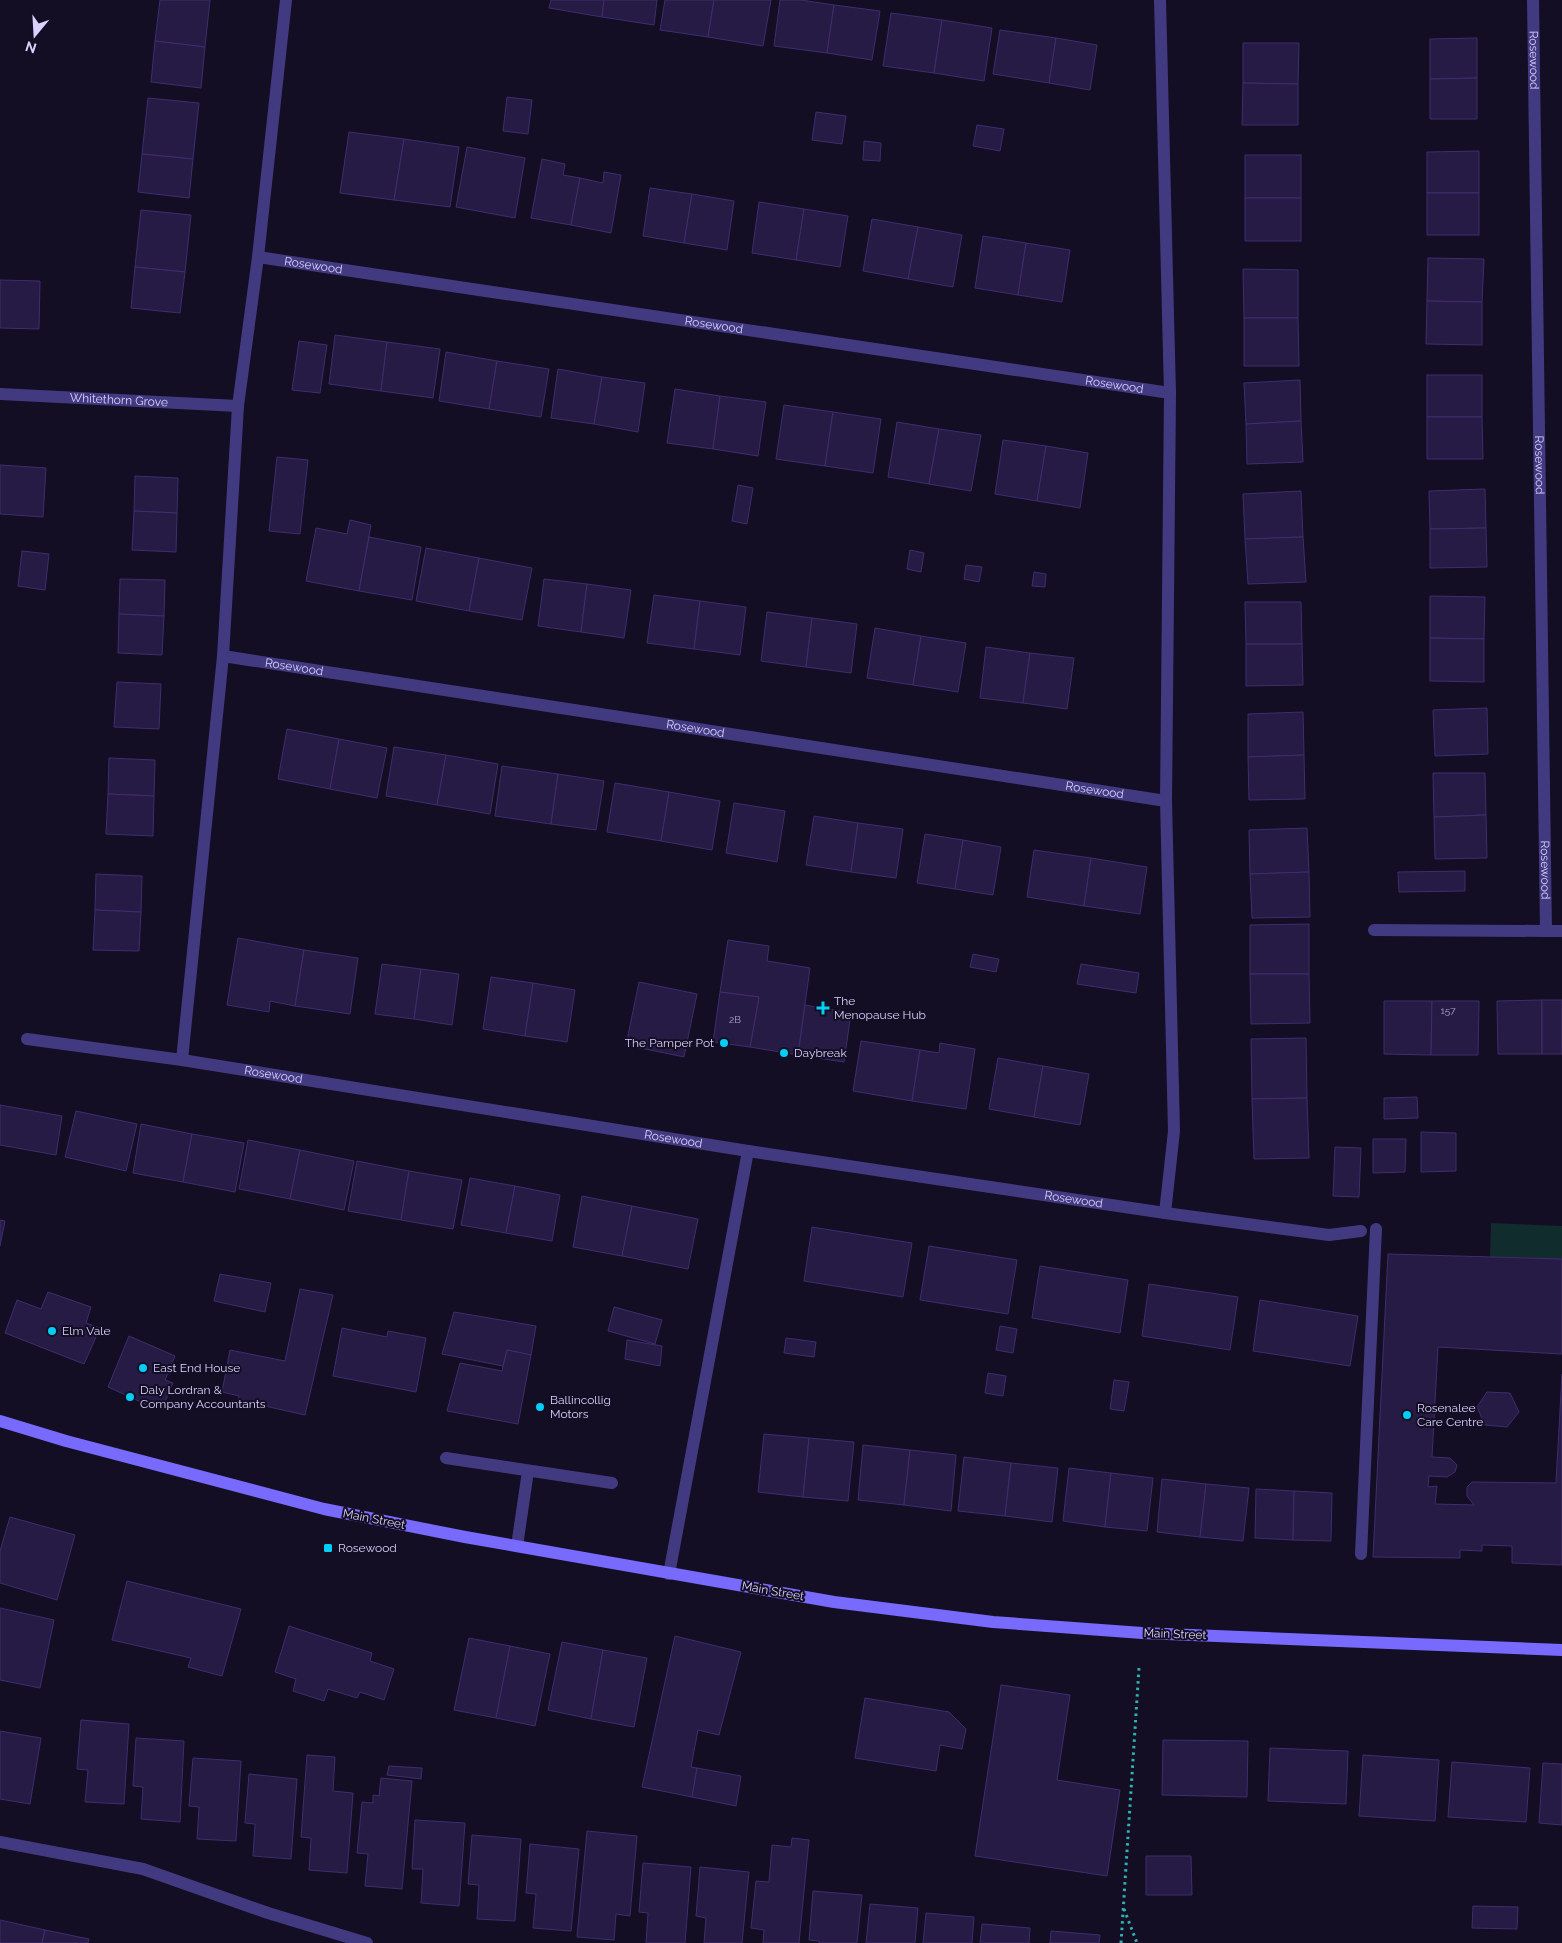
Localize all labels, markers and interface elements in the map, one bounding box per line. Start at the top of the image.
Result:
north arrow [10,10,60,60]
street label: Rosewood [1526,31,1541,89]
text: N [23,38,39,57]
street label: Rosewood [283,254,343,277]
street label: Rosewood [684,314,744,336]
street label: Rosewood [1084,373,1145,396]
street label: Whitethorn Grove [69,391,168,409]
street label: Rosewood [1532,435,1547,494]
street label: Rosewood [264,656,324,678]
street label: Rosewood [665,717,726,740]
street label: Rosewood [1065,779,1125,801]
street label: Rosewood [1538,840,1553,899]
place label: The Menopause Hub [834,994,926,1022]
marker: The Menopause Hub [816,1001,830,1015]
house number: 157 [1440,1005,1456,1016]
house number: 2B [729,1014,741,1025]
place label: The Pamper Pot [625,1036,714,1050]
marker: The Pamper Pot [718,1037,730,1049]
place label: Daybreak [794,1046,847,1060]
marker: Daybreak [778,1047,790,1059]
street label: Rosewood [243,1063,304,1086]
street label: Rosewood [643,1127,703,1151]
street label: Rosewood [1044,1188,1104,1211]
place label: Elm Vale [62,1324,111,1338]
marker: Elm Vale [46,1325,58,1337]
place label: East End House [153,1361,240,1375]
marker: East End House [137,1362,149,1374]
place label: Daly Lordran & Company Accountants [140,1383,266,1411]
marker: Daly Lordran & Company Accountants [124,1391,136,1403]
place label: Ballincollig Motors [550,1393,611,1421]
marker: Ballincollig Motors [534,1401,546,1413]
place label: Rosenalee Care Centre [1417,1401,1483,1429]
marker: Rosenalee Care Centre [1401,1409,1413,1421]
street label: Main Street [342,1506,406,1532]
place label: Rosewood [338,1541,397,1555]
marker: Rosewood [322,1542,334,1554]
street label: Main Street [741,1579,805,1603]
street label: Main Street [1143,1626,1207,1642]

